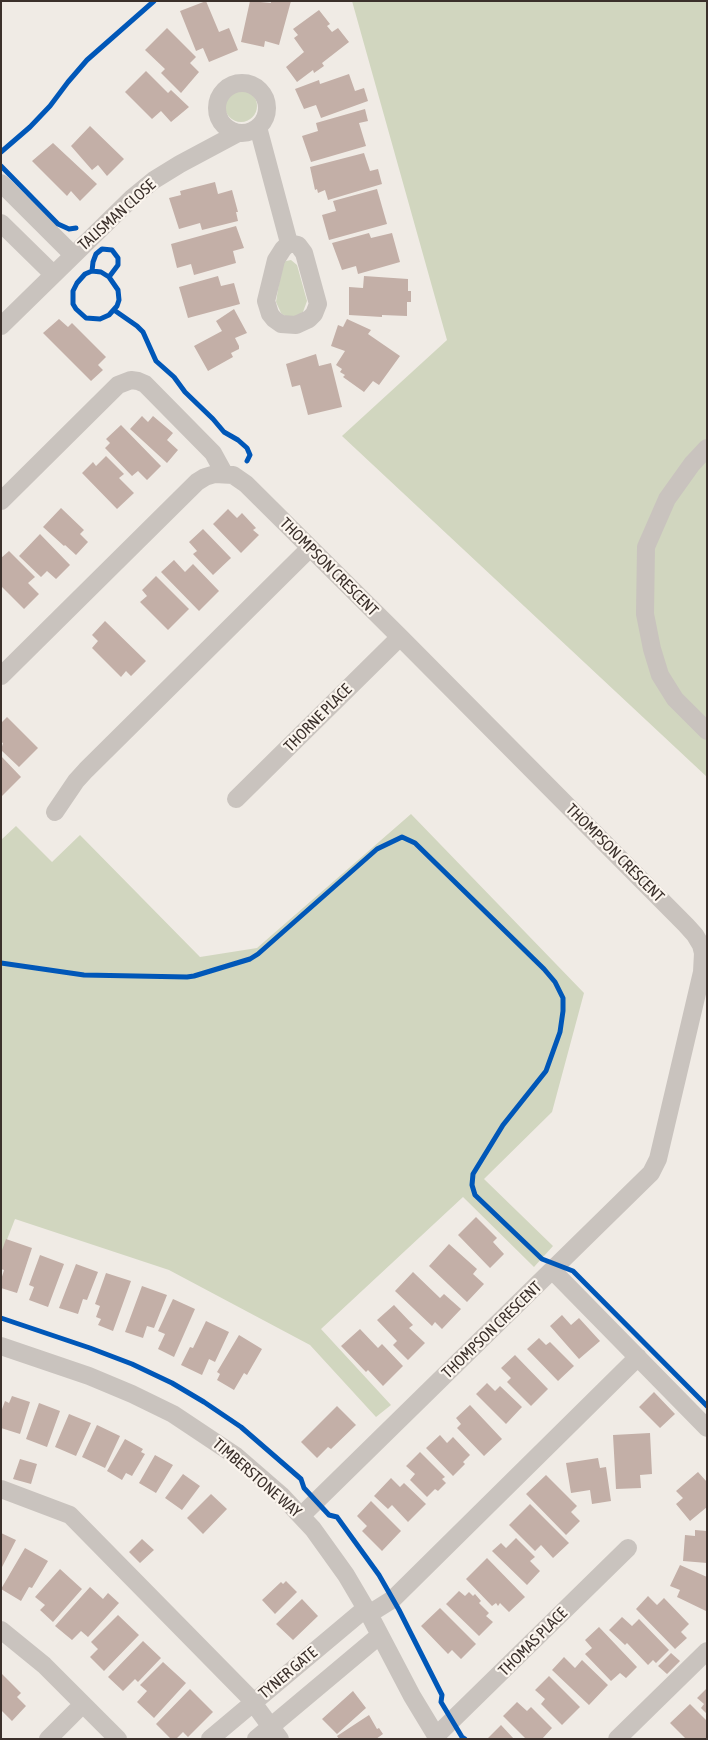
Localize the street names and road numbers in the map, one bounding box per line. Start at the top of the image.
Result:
street label: TALISMAN CLOSE [74,175,160,255]
street label: THOMPSON CRESCENT [276,514,382,620]
street label: THORNE PLACE [280,680,356,756]
street label: THOMPSON CRESCENT [562,800,668,906]
street label: THOMPSON CRESCENT [438,1278,546,1382]
street label: TIMBERSTONE WAY [209,1434,305,1522]
street label: THOMAS PLACE [495,1604,571,1680]
street label: TYNER GATE [255,1643,321,1703]

